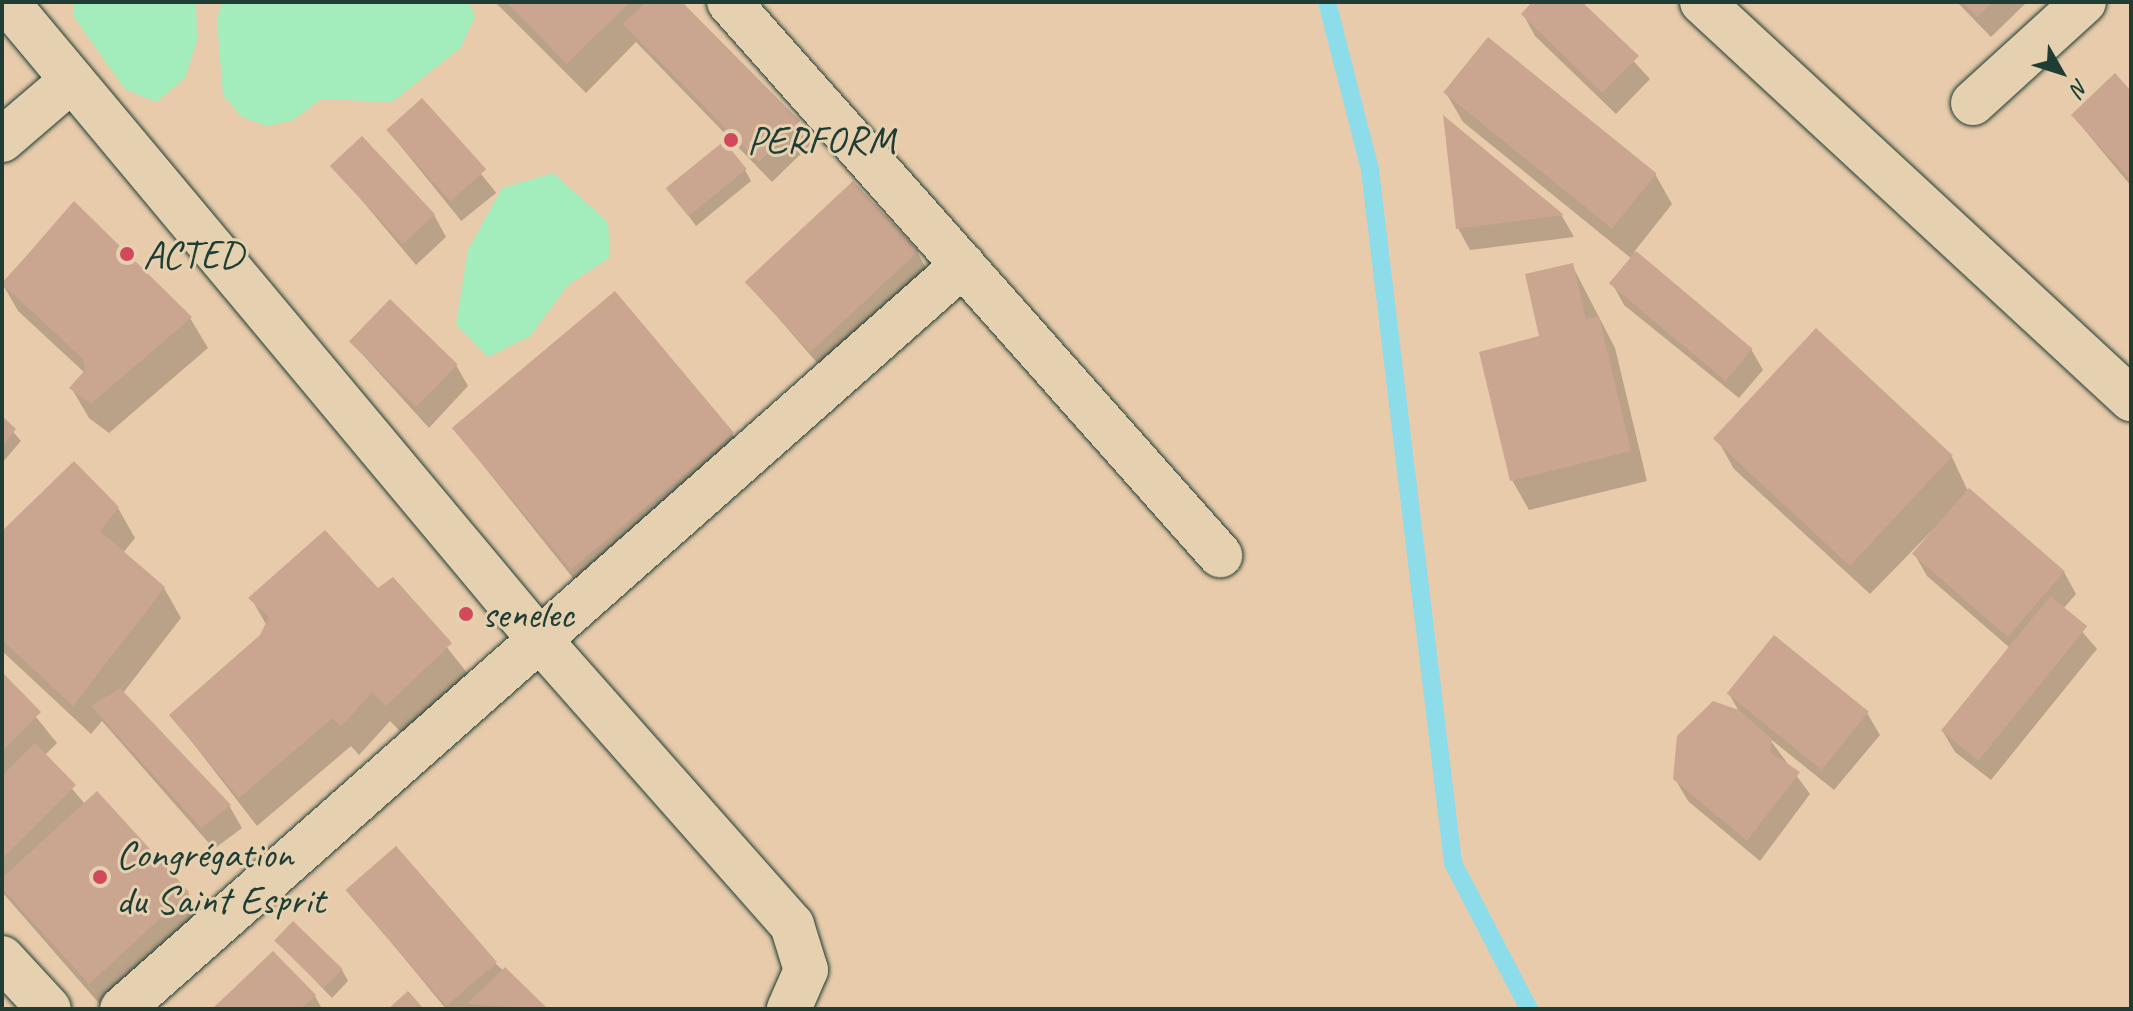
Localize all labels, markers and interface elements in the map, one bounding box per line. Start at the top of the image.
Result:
north arrow [2021,32,2101,112]
text: N [2064,73,2095,101]
place label: PERFORM [747,116,895,164]
marker: PERFORM [722,131,740,149]
place label: ACTED [143,230,243,278]
marker: ACTED [118,245,136,263]
place label: senelec [482,590,574,638]
marker: senelec [457,605,475,623]
place label: Congrégation du Saint Esprit [116,830,326,924]
marker: Congrégation du Saint Esprit [91,868,109,886]

